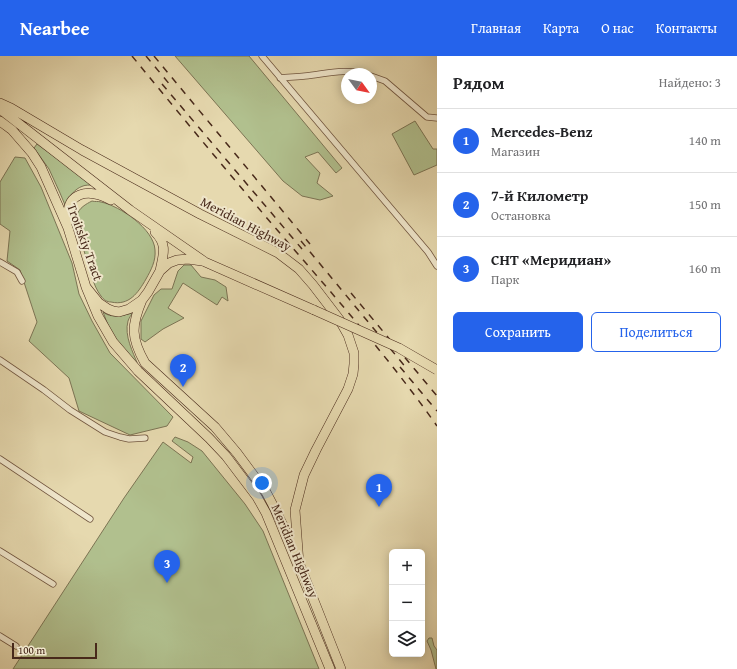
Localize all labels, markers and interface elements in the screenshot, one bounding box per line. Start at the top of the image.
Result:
text: Nearbee [20,14,90,42]
text: Главная [471,18,521,38]
text: Карта [543,18,579,38]
text: О нас [601,18,634,38]
text: Контакты [656,18,717,38]
north arrow [341,68,377,104]
text: Рядом [453,70,504,95]
text: Найдено: 3 [659,73,721,92]
text: Mercedes-Benz [491,121,593,142]
text: 1 [463,131,469,150]
text: 140 m [689,131,721,150]
text: Магазин [491,142,540,161]
text: 7-й Километр [491,185,588,206]
street label: Meridian Highway [197,192,295,256]
text: 2 [463,195,469,214]
text: 150 m [689,195,721,214]
street label: Troitskiy Tract [62,201,108,284]
text: Остановка [491,206,551,225]
text: СНТ «Меридиан» [491,249,611,270]
text: 3 [463,259,469,278]
text: 160 m [689,259,721,278]
text: Парк [491,270,519,289]
button: Сохранить [453,312,583,352]
button: Поделиться [591,312,721,352]
pin: 2 [170,354,196,387]
your location [252,473,272,493]
pin: 1 [366,474,392,507]
street label: Meridian Highway [267,501,324,601]
map controls [389,549,425,657]
button: + [389,549,425,585]
pin: 3 [154,550,180,583]
button: − [389,585,425,621]
button: layers [389,621,425,657]
scale bar [12,641,97,660]
text: 100 m [18,642,45,658]

